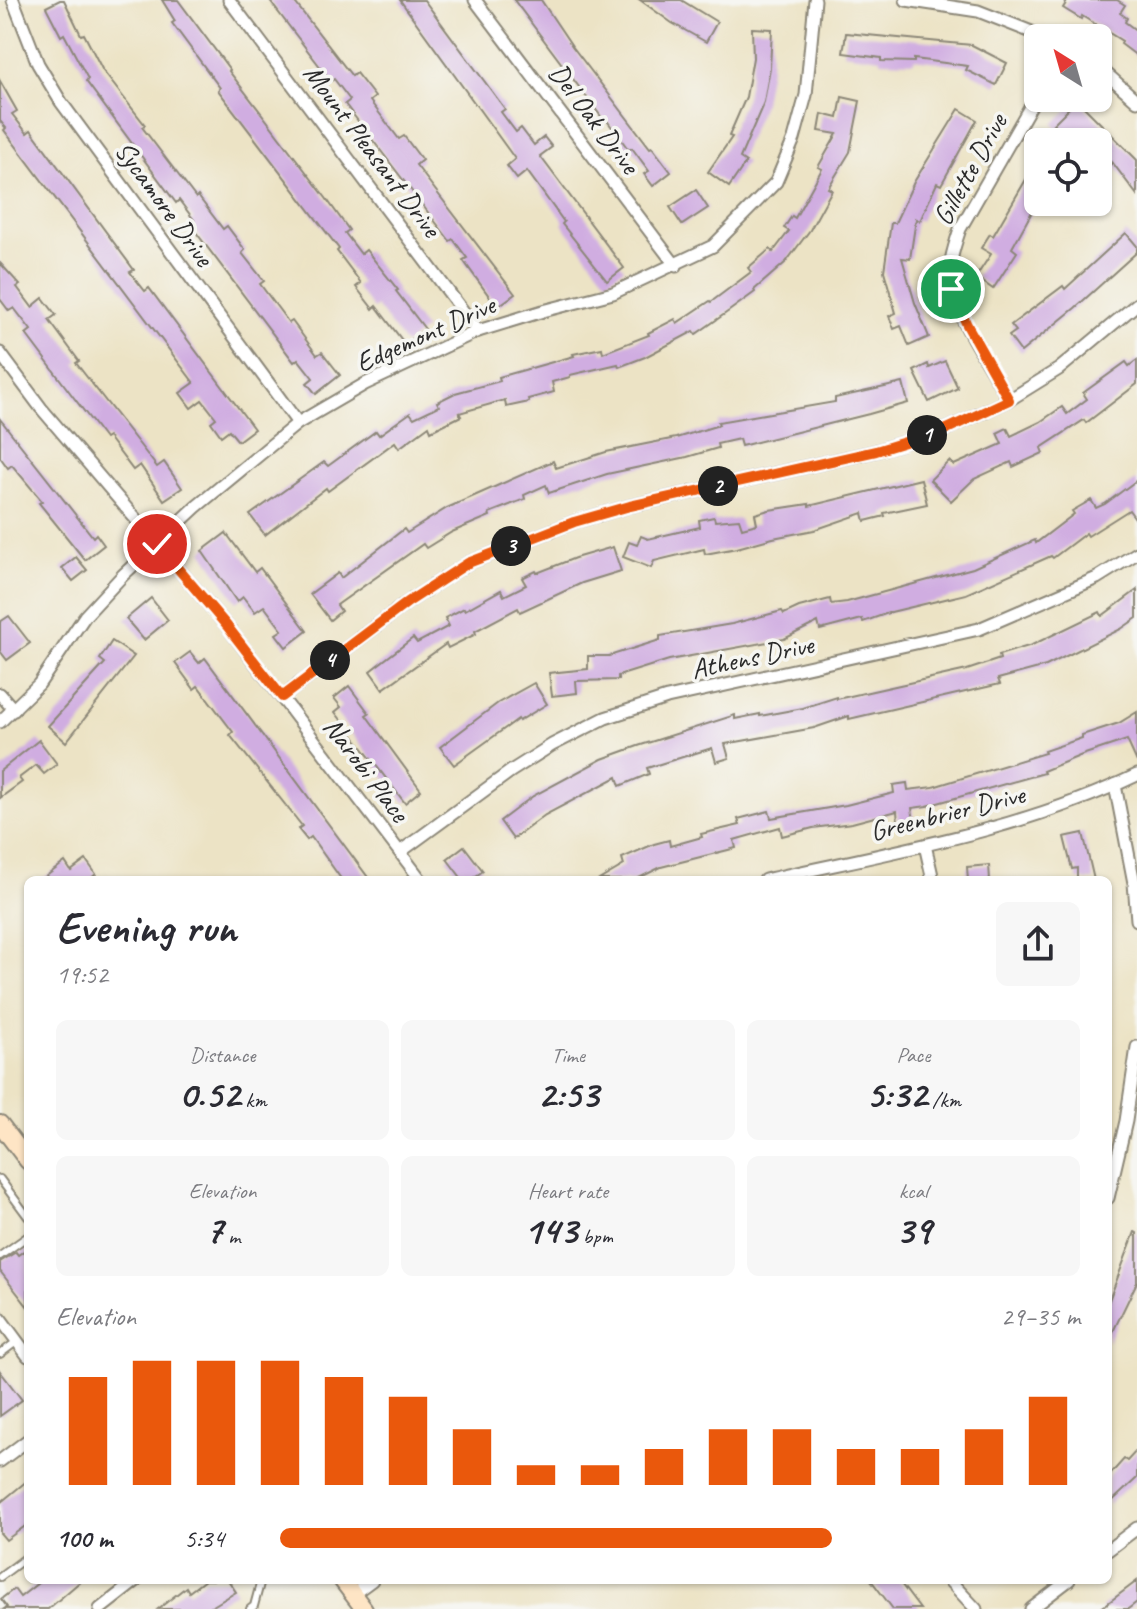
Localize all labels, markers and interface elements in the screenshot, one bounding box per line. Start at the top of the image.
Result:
north arrow [1024,24,1112,112]
map controls [1024,24,1112,216]
street label: Del Oak Drive [542,56,649,182]
street label: Mount Pleasant Drive [296,57,450,245]
street label: Gillette Drive [925,106,1015,231]
button: locate [1024,128,1112,216]
street label: Sycamore Drive [107,134,223,274]
pin [917,255,985,323]
icon: arrive [929,267,973,311]
street label: Edgemont Drive [350,286,502,380]
pin: 1 [907,415,947,455]
text: 1 [922,421,932,449]
pin: 2 [698,466,738,506]
text: 2 [713,472,723,500]
pin [123,510,191,578]
icon: check [135,522,179,566]
pin: 3 [491,526,531,566]
text: 3 [506,532,516,560]
street label: Athens Drive [688,626,818,686]
pin: 4 [310,640,350,680]
text: 4 [325,646,335,674]
street label: Narobi Place [316,710,418,830]
street label: Greenbrier Drive [866,776,1030,849]
text: Evening run [56,900,236,955]
button: share [996,902,1080,986]
text: 19:52 [56,958,108,991]
text: Distance [190,1041,255,1069]
text: Time [551,1041,585,1069]
text: Pace [896,1041,930,1069]
text: 0.52 [179,1069,240,1119]
text: 2:53 [537,1069,599,1119]
text: 5:32 [866,1069,927,1119]
text: km [240,1086,267,1114]
text: /km [927,1086,961,1114]
text: Elevation [189,1177,257,1205]
text: Heart rate [528,1177,608,1205]
text: kcal [899,1177,928,1205]
text: 7 [205,1205,223,1255]
text: 143 [523,1205,577,1255]
text: 39 [896,1205,931,1255]
text: m [223,1222,240,1250]
text: bpm [577,1222,613,1250]
text: Elevation [56,1300,136,1333]
text: 29–35 m [1001,1300,1080,1333]
text: 100 m [56,1522,112,1555]
text: 5:34 [184,1522,224,1555]

